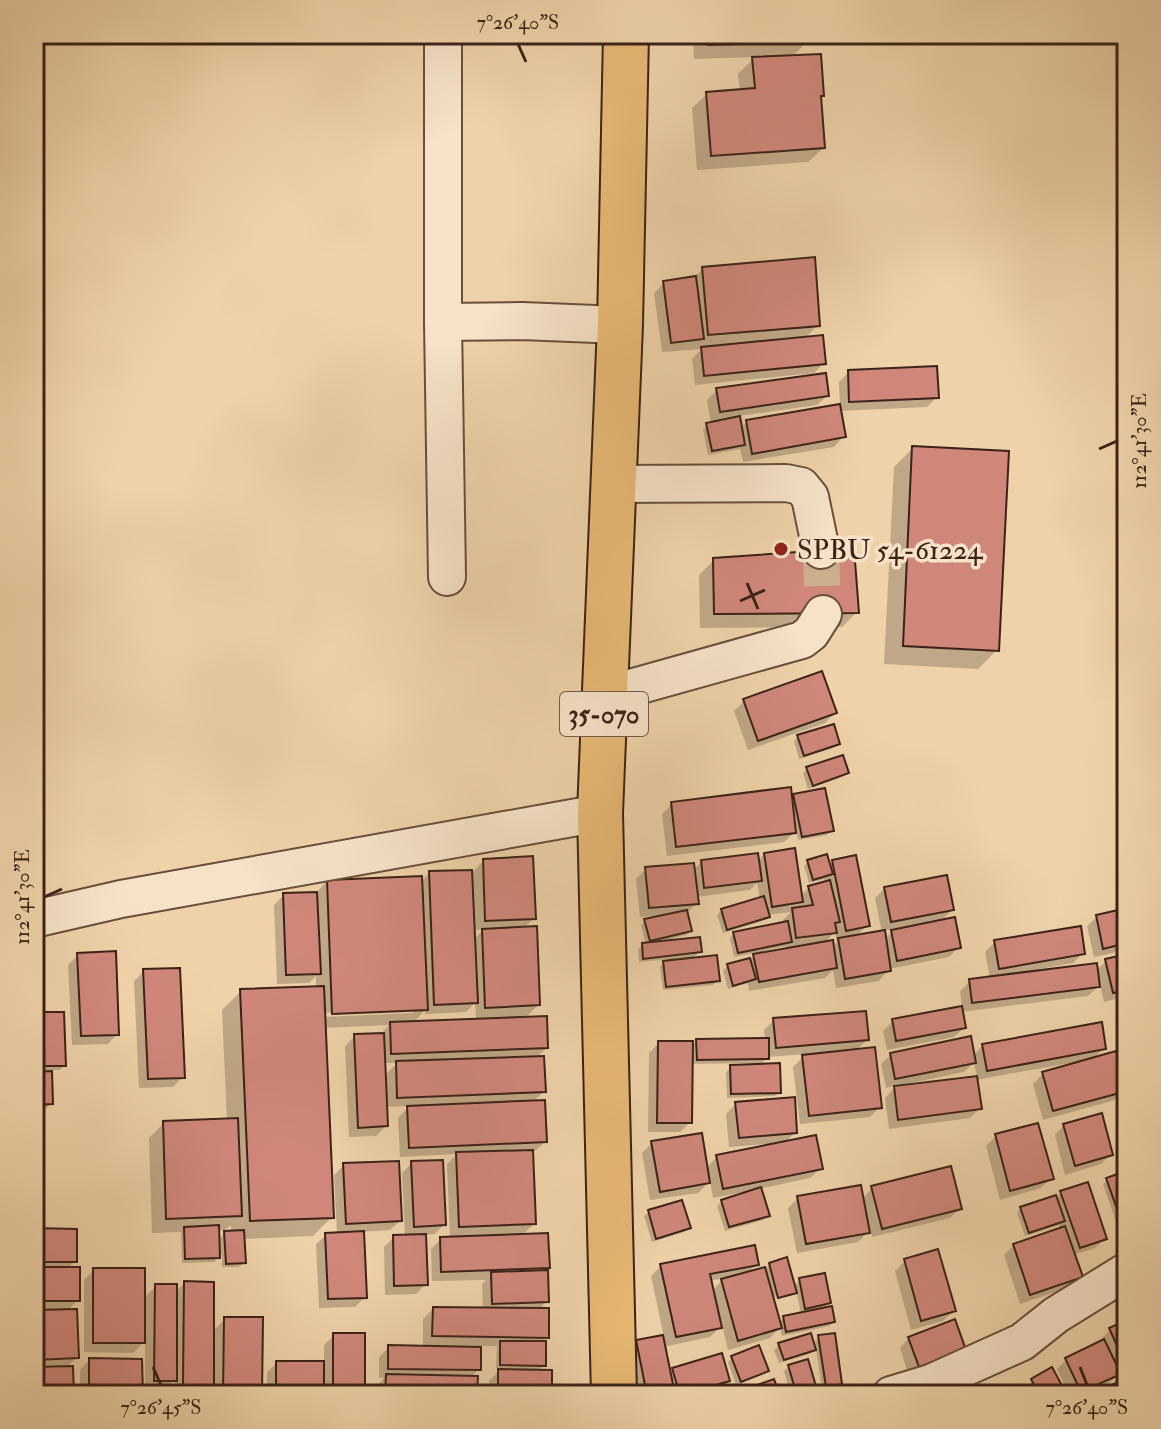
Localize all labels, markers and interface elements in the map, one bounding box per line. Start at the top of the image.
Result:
text: 7°26'40"S [477,10,559,35]
text: 112°41'30"E [1127,393,1152,489]
place label: SPBU 54-61224 [797,533,984,568]
marker: SPBU 54-61224 [772,540,790,558]
road number: 35-070 [560,692,648,736]
text: 112°41'30"E [10,849,35,945]
text: 7°26'45"S [120,1395,202,1420]
text: 7°26'40"S [1046,1395,1128,1420]

